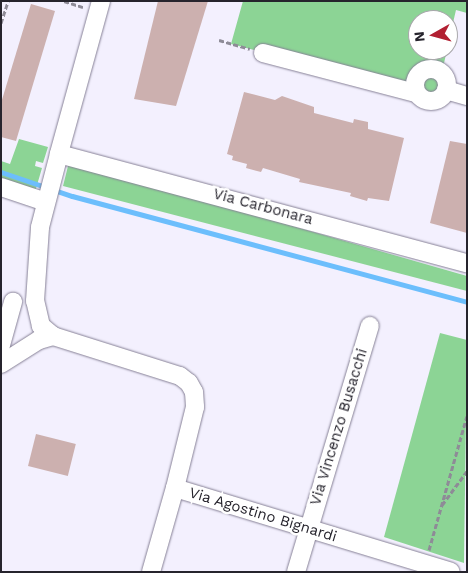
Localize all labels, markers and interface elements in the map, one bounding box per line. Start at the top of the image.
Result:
north arrow [408,10,458,60]
text: N [411,31,428,43]
street label: Via Carbonara [211,185,315,229]
street label: Via Vincenzo Busacchi [306,346,372,508]
street label: Via Agostino Bignardi [186,484,340,546]

